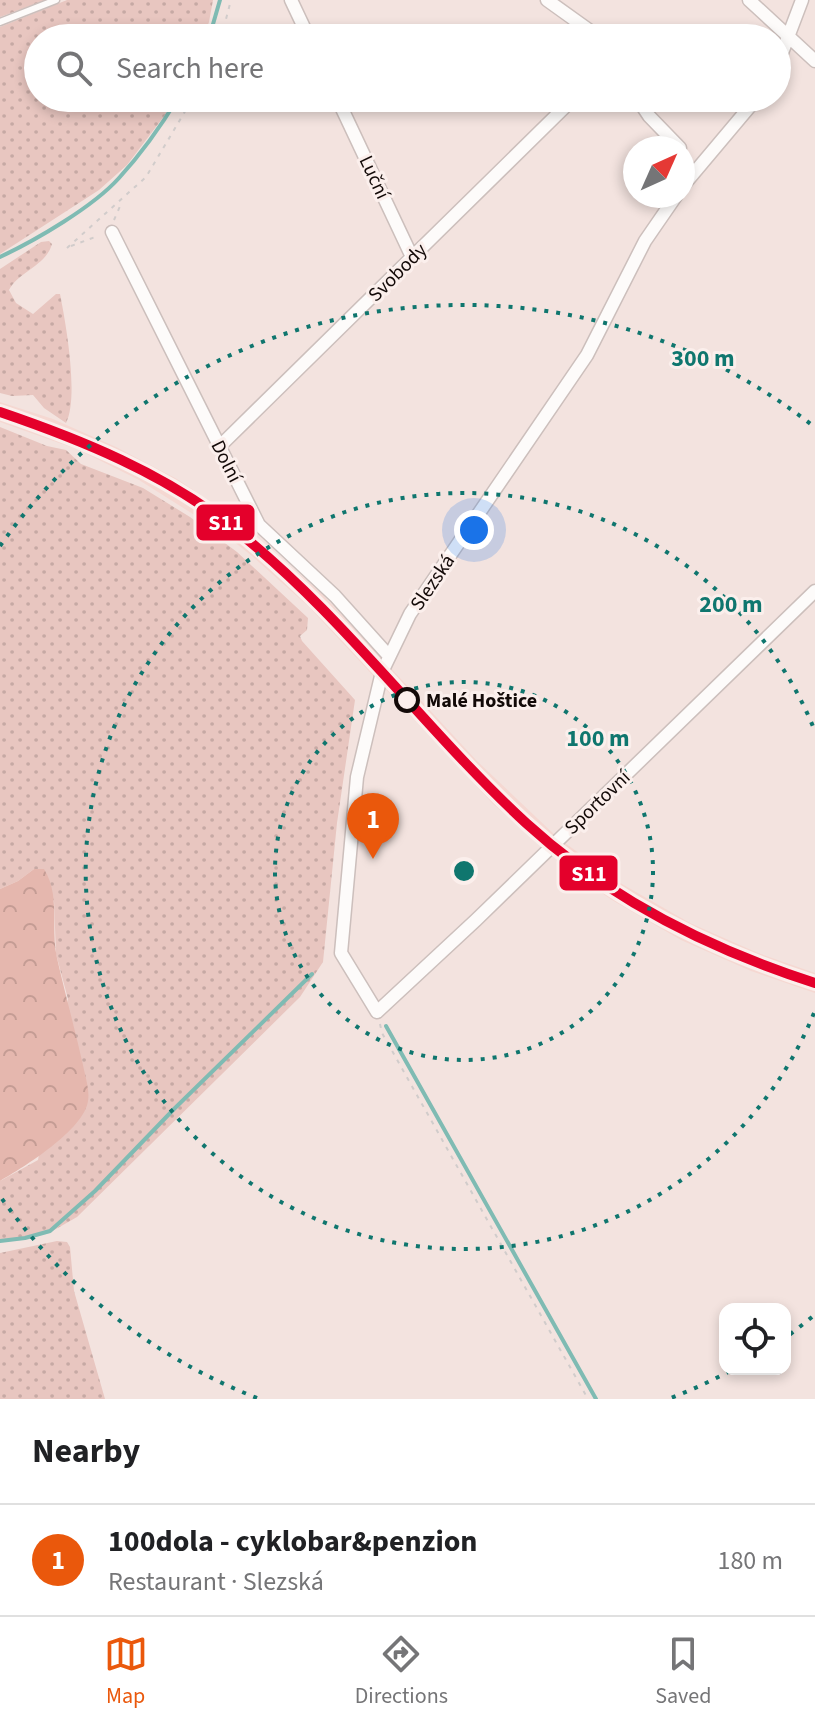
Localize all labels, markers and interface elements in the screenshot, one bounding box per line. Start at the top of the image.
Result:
search box [24,24,791,112]
icon: search [52,46,96,90]
text: Search here [116,47,264,90]
north arrow [623,136,695,208]
street label: Luční [352,151,397,205]
street label: Svobody [362,236,434,308]
text: 300 m [671,341,735,376]
street label: Dolní [204,435,249,488]
line badge: S11 [195,503,256,542]
text: S11 [208,507,244,539]
your location [454,510,494,550]
street label: Slezská [404,549,462,616]
text: 200 m [699,587,763,622]
place label: Malé Hoštice [426,687,537,715]
marker: Malé Hoštice [395,688,419,712]
text: 100 m [566,721,630,756]
street label: Sportovní [558,763,638,841]
pin: 1 [347,793,399,859]
line badge: S11 [558,854,619,892]
centre of rings [450,857,478,885]
text: S11 [571,858,607,890]
map controls [719,1303,791,1375]
button: locate [719,1303,791,1375]
text: Nearby [32,1427,140,1476]
text: 100dola - cyklobar&penzion [108,1520,478,1563]
text: 1 [51,1542,65,1579]
text: 180 m [717,1542,783,1579]
text: Restaurant · Slezská [108,1563,324,1600]
tab: Map [104,1632,148,1712]
tab: Directions [355,1632,448,1712]
tab: Saved [655,1632,711,1712]

